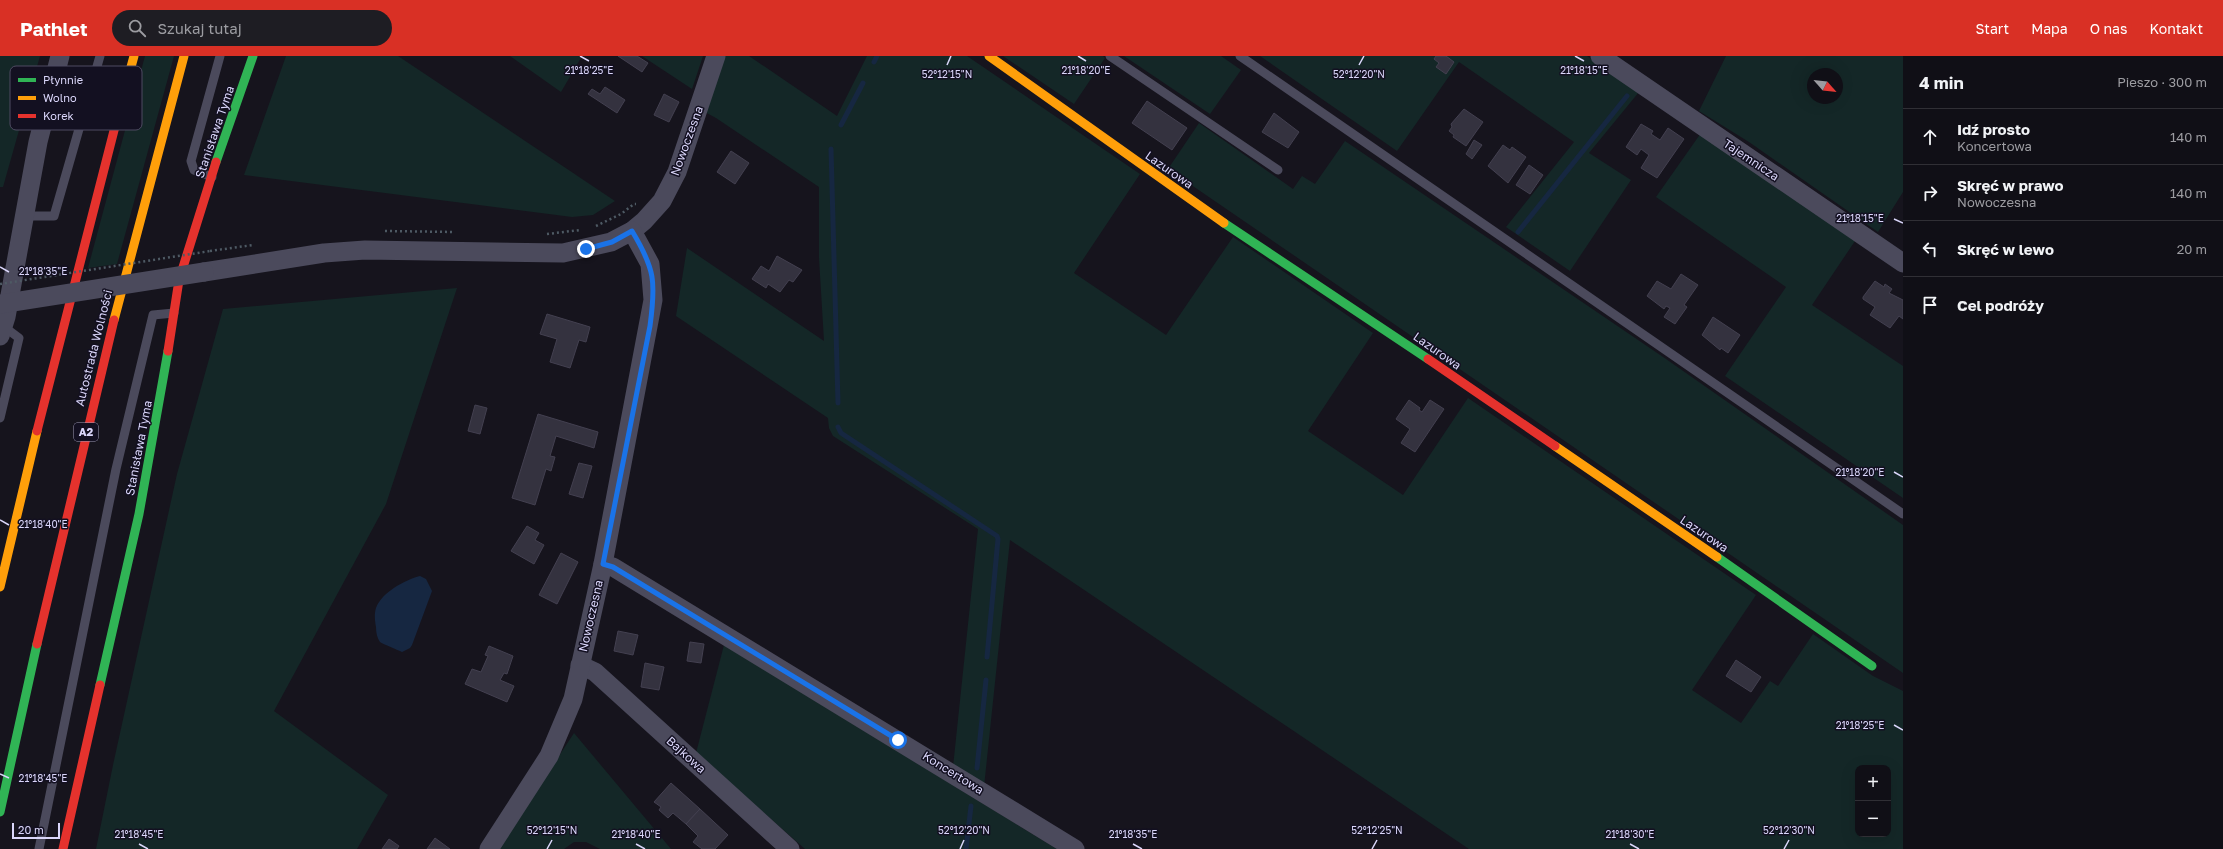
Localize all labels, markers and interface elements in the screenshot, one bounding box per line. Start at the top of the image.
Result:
search box [112,10,392,46]
text: Pathlet [20,17,88,40]
icon: search [126,17,148,39]
text: Szukaj tutaj [158,19,242,37]
text: Start [1976,20,2009,37]
text: Mapa [2031,20,2068,37]
text: O nas [2090,20,2127,37]
text: Kontakt [2149,20,2203,37]
text: 21°18'25"E [565,64,613,76]
text: 21°18'20"E [1062,64,1110,76]
text: 21°18'15"E [1560,64,1608,76]
legend [10,66,142,130]
text: 52°12'15"N [922,68,972,80]
text: 52°12'20"N [1333,68,1385,80]
north arrow [1807,68,1843,104]
text: 4 min [1919,72,1964,93]
text: Płynnie [43,73,83,86]
text: Pieszo · 300 m [2117,74,2207,90]
street label: Stanisława Tyma [192,84,237,180]
text: Wolno [43,91,77,104]
street label: Nowoczesna [667,104,706,178]
text: Korek [43,109,74,122]
text: Idź prosto [1957,120,2030,138]
icon: ahead [1919,126,1941,148]
text: 140 m [2170,129,2207,145]
street label: Tajemnicza [1721,135,1782,184]
text: Koncertowa [1957,138,2032,154]
street label: Lazurowa [1142,148,1196,192]
text: Skręć w prawo [1957,176,2064,194]
icon: right [1919,182,1941,204]
text: 140 m [2170,185,2207,201]
text: Nowoczesna [1957,194,2036,210]
text: 21°18'15"E [1836,212,1884,224]
icon: left [1919,238,1941,260]
route end [577,240,595,258]
text: Skręć w lewo [1957,240,2054,258]
text: 20 m [2177,241,2207,257]
text: 21°18'35"E [19,265,67,277]
street label: Autostrada Wolności [72,288,115,408]
icon: arrive [1919,294,1941,316]
text: Cel podróży [1957,296,2044,314]
street label: Lazurowa [1410,329,1464,373]
street label: Stanisława Tyma [122,399,155,497]
road number: A2 [74,423,98,441]
text: 21°18'20"E [1836,466,1884,478]
street label: Lazurowa [1677,512,1731,555]
text: 21°18'40"E [18,518,68,530]
street label: Nowoczesna [575,579,606,653]
text: 21°18'25"E [1836,719,1884,731]
route start [889,731,907,749]
street label: Bajkowa [664,733,709,776]
street label: Koncertowa [920,748,987,797]
map controls [1855,765,1891,837]
button: + [1855,765,1891,801]
text: 21°18'45"E [19,772,67,784]
button: − [1855,801,1891,837]
scale bar [12,821,60,840]
text: 20 m [18,823,44,836]
text: 52°12'15"N [527,824,577,836]
text: 52°12'20"N [938,824,990,836]
text: 52°12'25"N [1351,824,1403,836]
text: 52°12'30"N [1763,824,1815,836]
text: 21°18'45"E [115,828,163,840]
text: 21°18'40"E [611,828,661,840]
text: 21°18'35"E [1109,828,1157,840]
text: 21°18'30"E [1606,828,1654,840]

